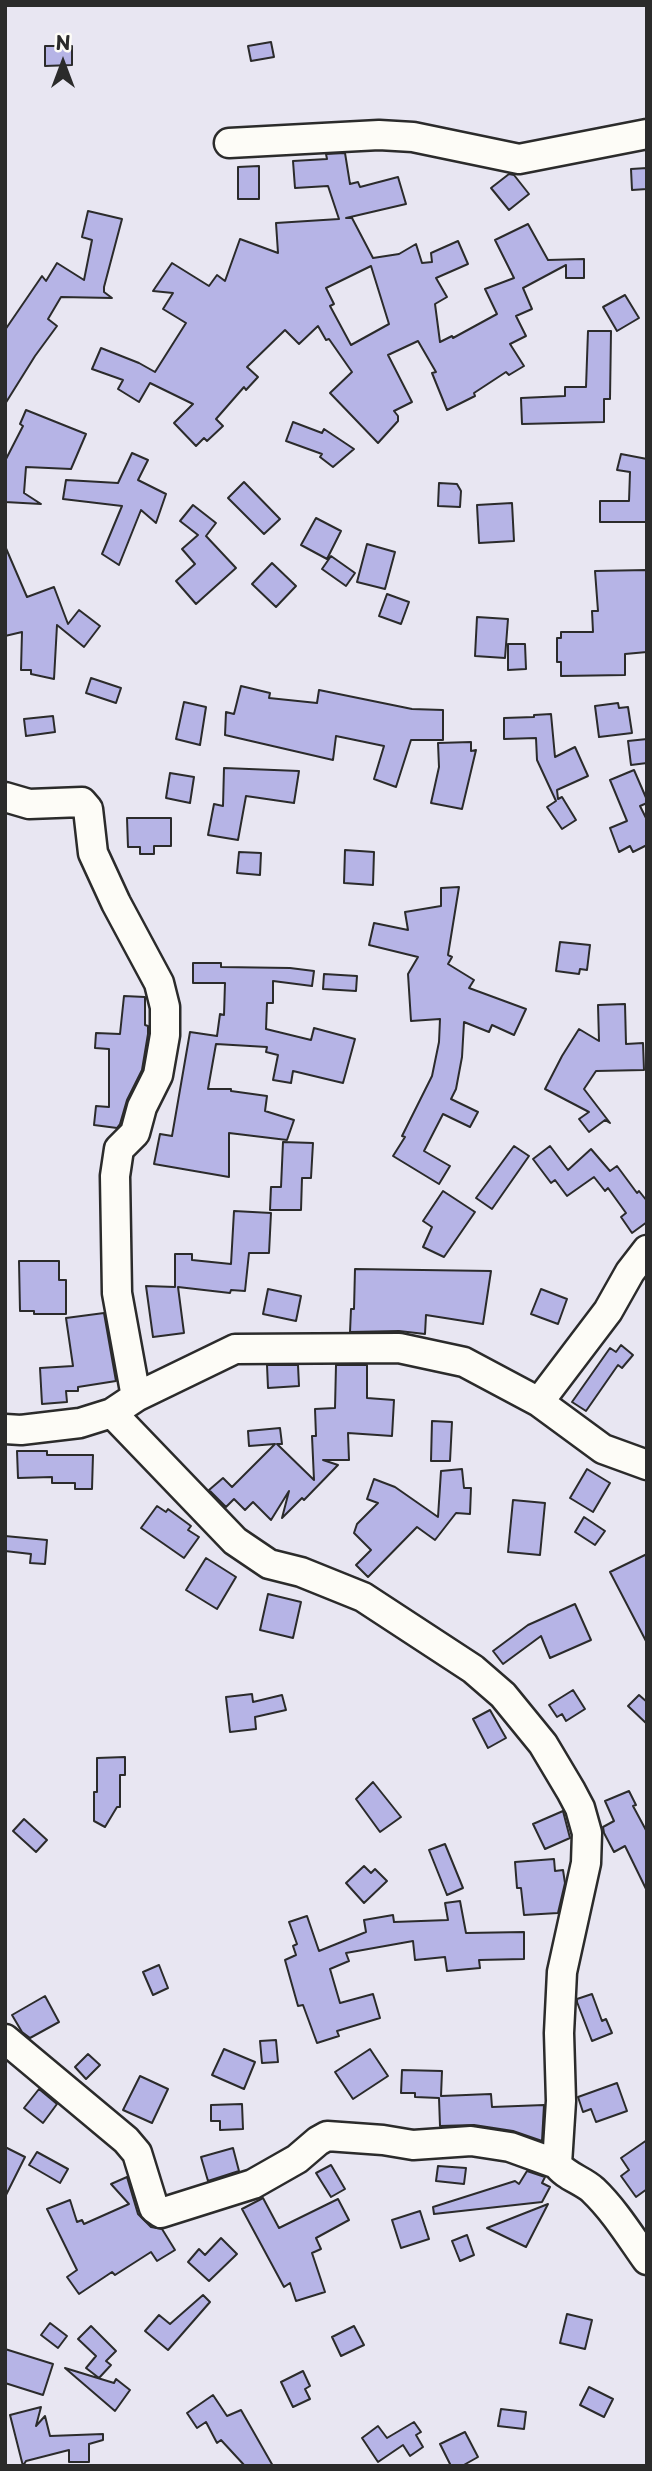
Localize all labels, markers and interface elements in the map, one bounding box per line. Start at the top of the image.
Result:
north arrow [28,28,98,98]
text: N [55,28,71,56]

